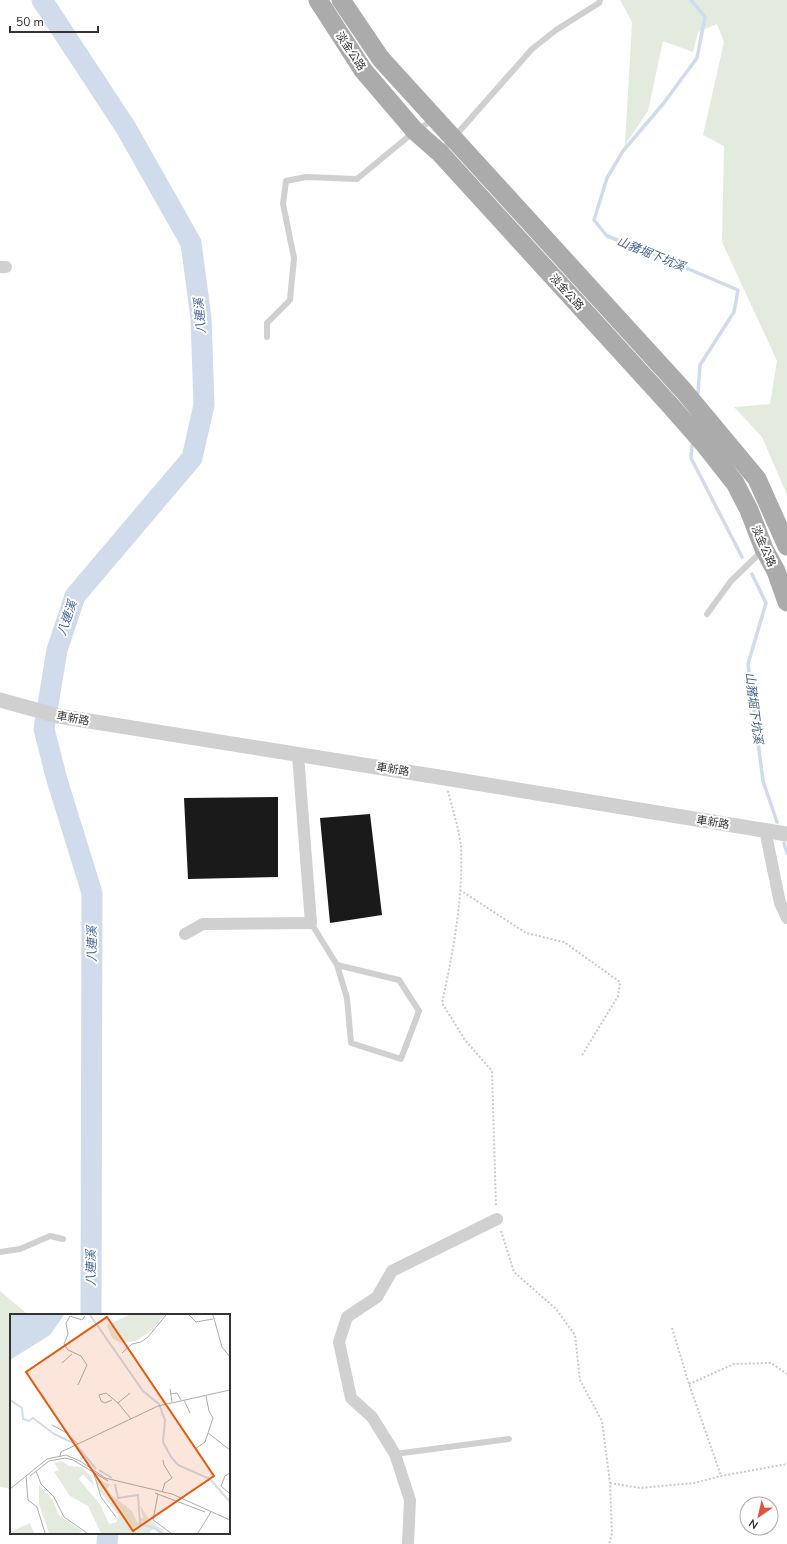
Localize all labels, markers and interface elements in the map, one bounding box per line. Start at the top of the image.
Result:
scale bar [10,8,98,34]
text: 50 m [16,14,44,30]
street label: 淡金公路 [332,29,369,74]
water label: 山豬堀下坑溪 [615,233,689,276]
street label: 淡金公路 [546,271,587,314]
water label: 八連溪 [190,295,210,335]
street label: 淡金公路 [748,523,779,569]
water label: 八連溪 [54,596,81,638]
water label: 山豬堀下坑溪 [742,671,767,747]
street label: 車新路 [55,708,90,729]
street label: 車新路 [375,760,410,779]
street label: 車新路 [695,813,730,832]
water label: 八連溪 [84,924,100,962]
water label: 八連溪 [83,1248,99,1286]
inset map [10,1314,230,1534]
north arrow [739,1496,779,1536]
text: N [746,1515,761,1532]

